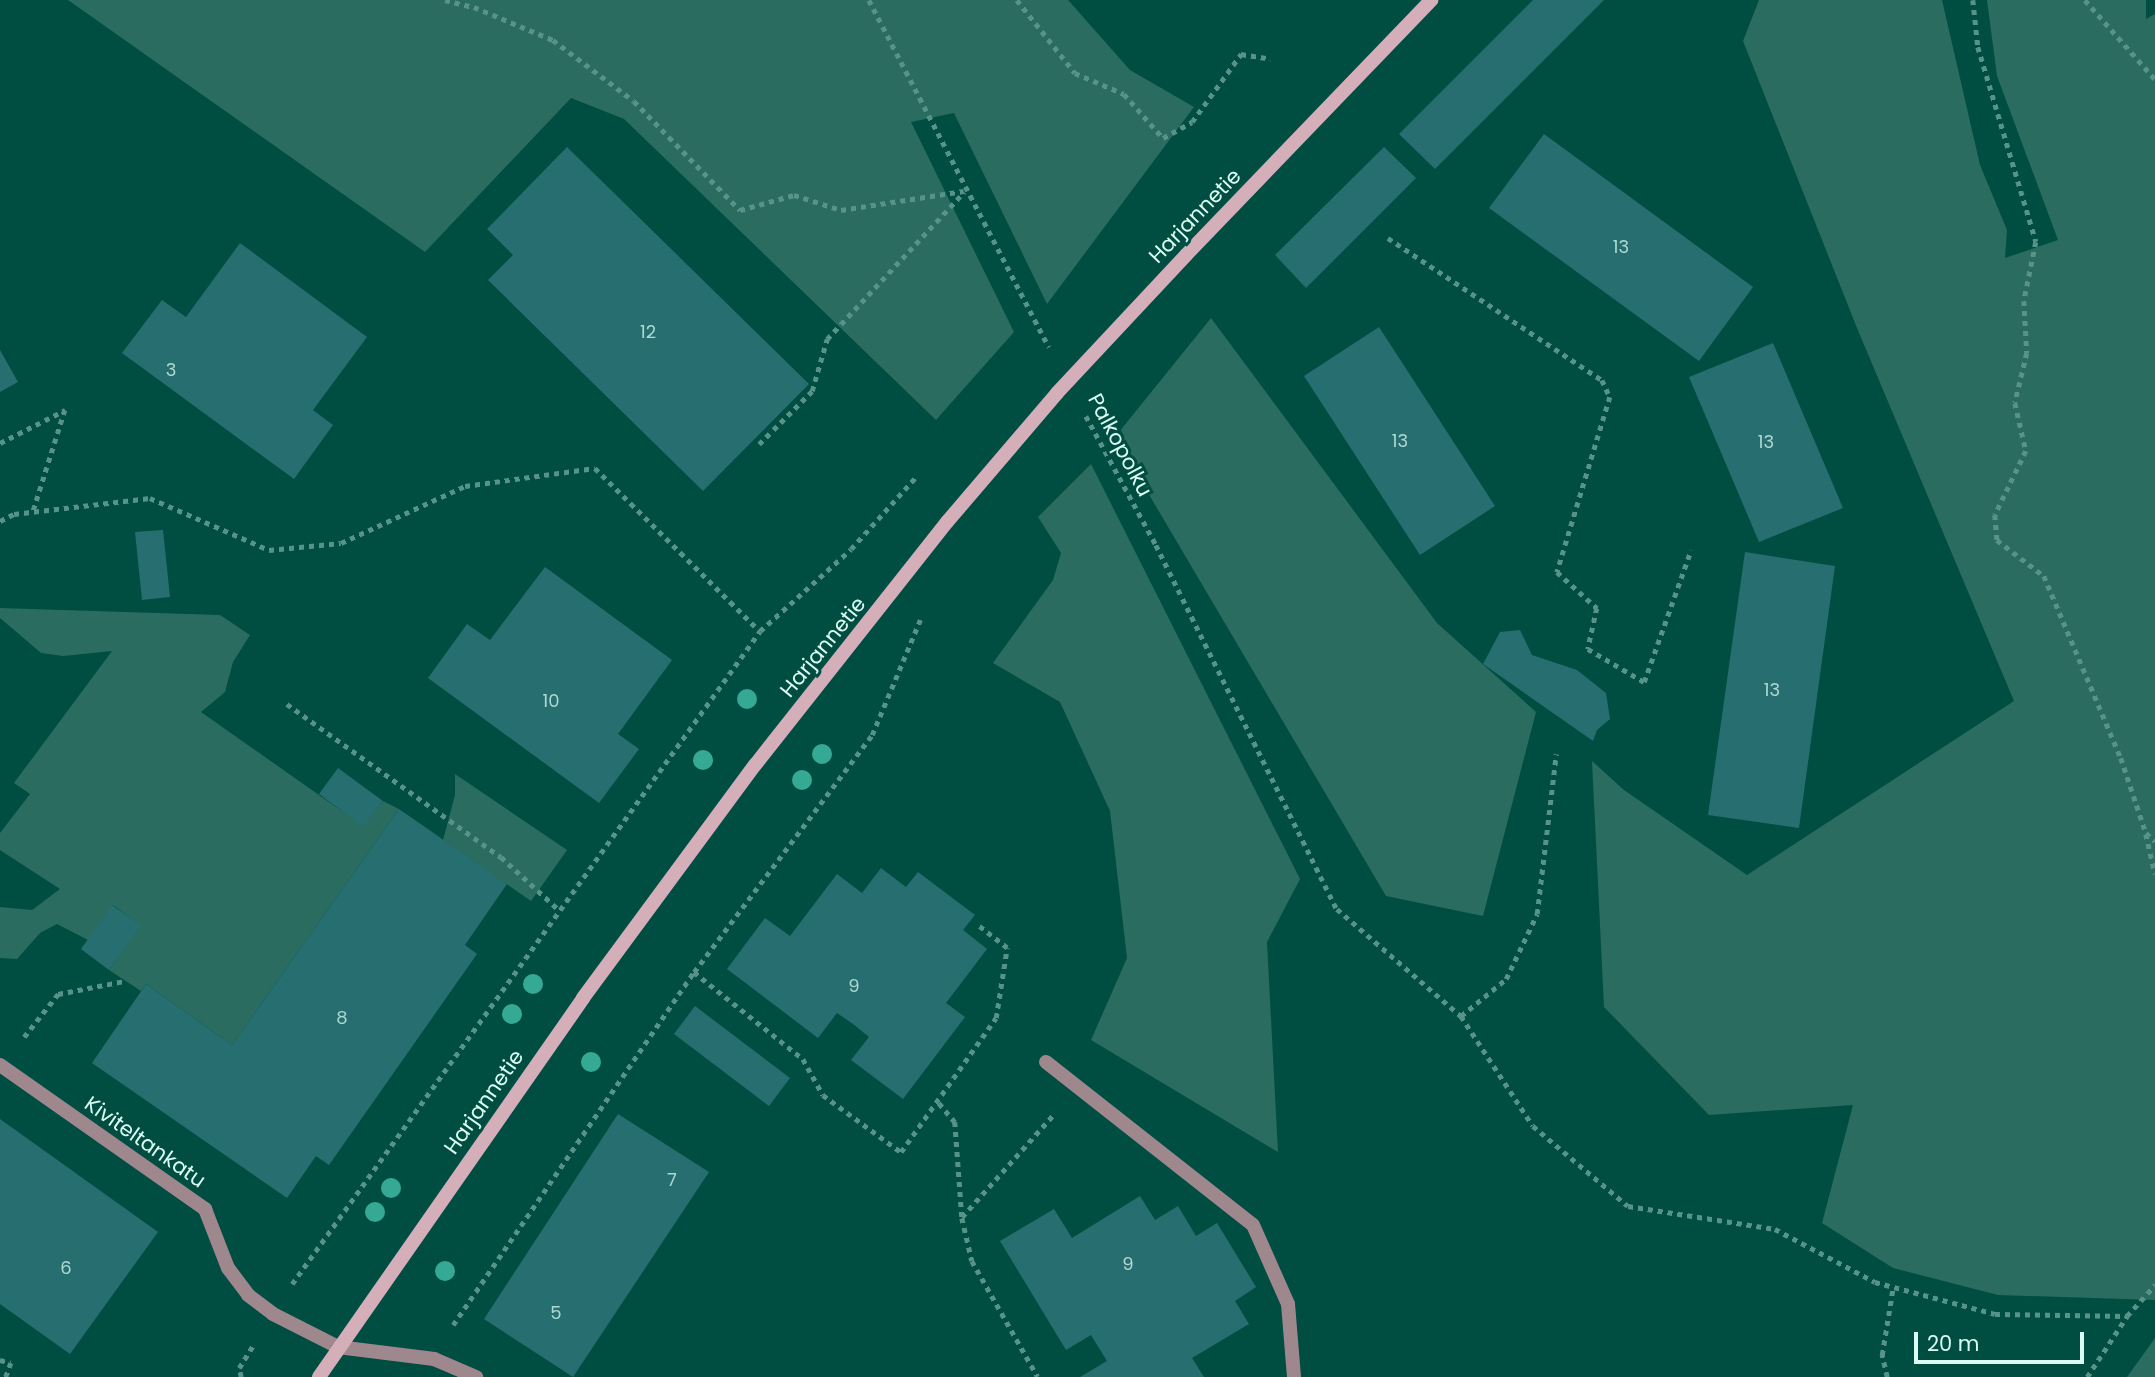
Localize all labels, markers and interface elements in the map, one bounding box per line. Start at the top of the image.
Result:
street label: Harjannetie [1144,163,1246,269]
house number: 13 [1613,236,1629,258]
house number: 12 [640,321,656,343]
house number: 3 [166,359,176,381]
street label: Palkopolku [1082,389,1158,501]
house number: 13 [1392,430,1408,452]
house number: 13 [1758,431,1774,453]
street label: Harjannetie [775,592,871,702]
house number: 13 [1764,679,1780,701]
house number: 10 [542,690,560,712]
house number: 9 [848,975,860,997]
house number: 8 [336,1007,348,1029]
street label: Harjannetie [439,1045,529,1159]
street label: Kiviteltankatu [80,1091,210,1193]
house number: 7 [667,1169,677,1191]
house number: 9 [1122,1253,1134,1275]
house number: 6 [60,1257,72,1279]
house number: 5 [550,1302,562,1324]
scale bar [1917,1318,2087,1362]
text: 20 m [1927,1329,1980,1358]

